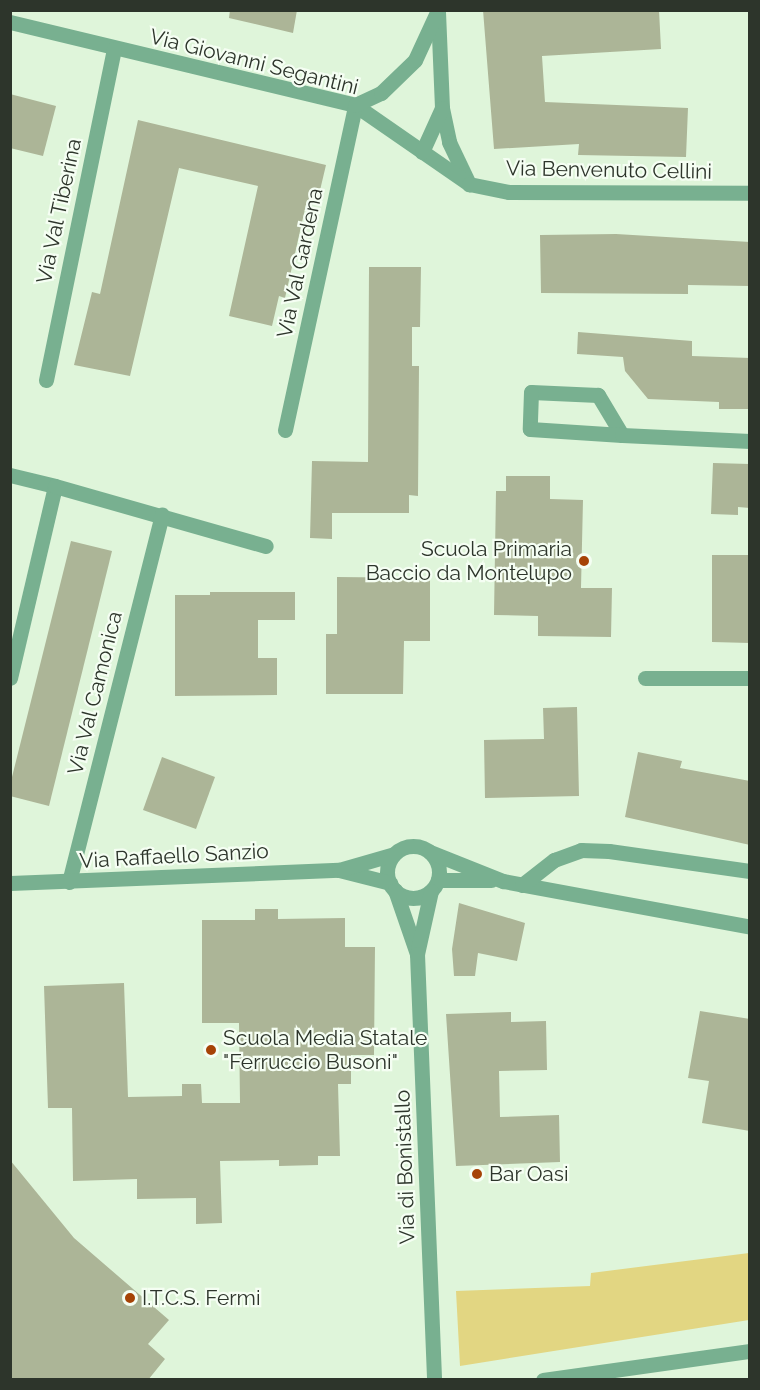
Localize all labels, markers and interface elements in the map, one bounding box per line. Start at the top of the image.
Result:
street label: Via Giovanni Segantini [147,24,361,100]
street label: Via Val Tiberina [31,135,87,287]
street label: Via Benvenuto Cellini [506,156,712,184]
street label: Via Val Gardena [272,185,328,341]
place label: Scuola Primaria Baccio da Montelupo [366,536,572,586]
marker: Scuola Primaria Baccio da Montelupo [577,554,591,568]
street label: Via Val Camonica [62,608,128,778]
street label: Via Raffaello Sanzio [79,838,269,874]
place label: Scuola Media Statale "Ferruccio Busoni" [223,1025,427,1075]
marker: Scuola Media Statale "Ferruccio Busoni" [204,1043,218,1057]
street label: Via di Bonistallo [390,1089,420,1245]
place label: Bar Oasi [489,1161,569,1187]
marker: Bar Oasi [470,1167,484,1181]
place label: I.T.C.S. Fermi [142,1285,260,1311]
marker: I.T.C.S. Fermi [123,1291,137,1305]

